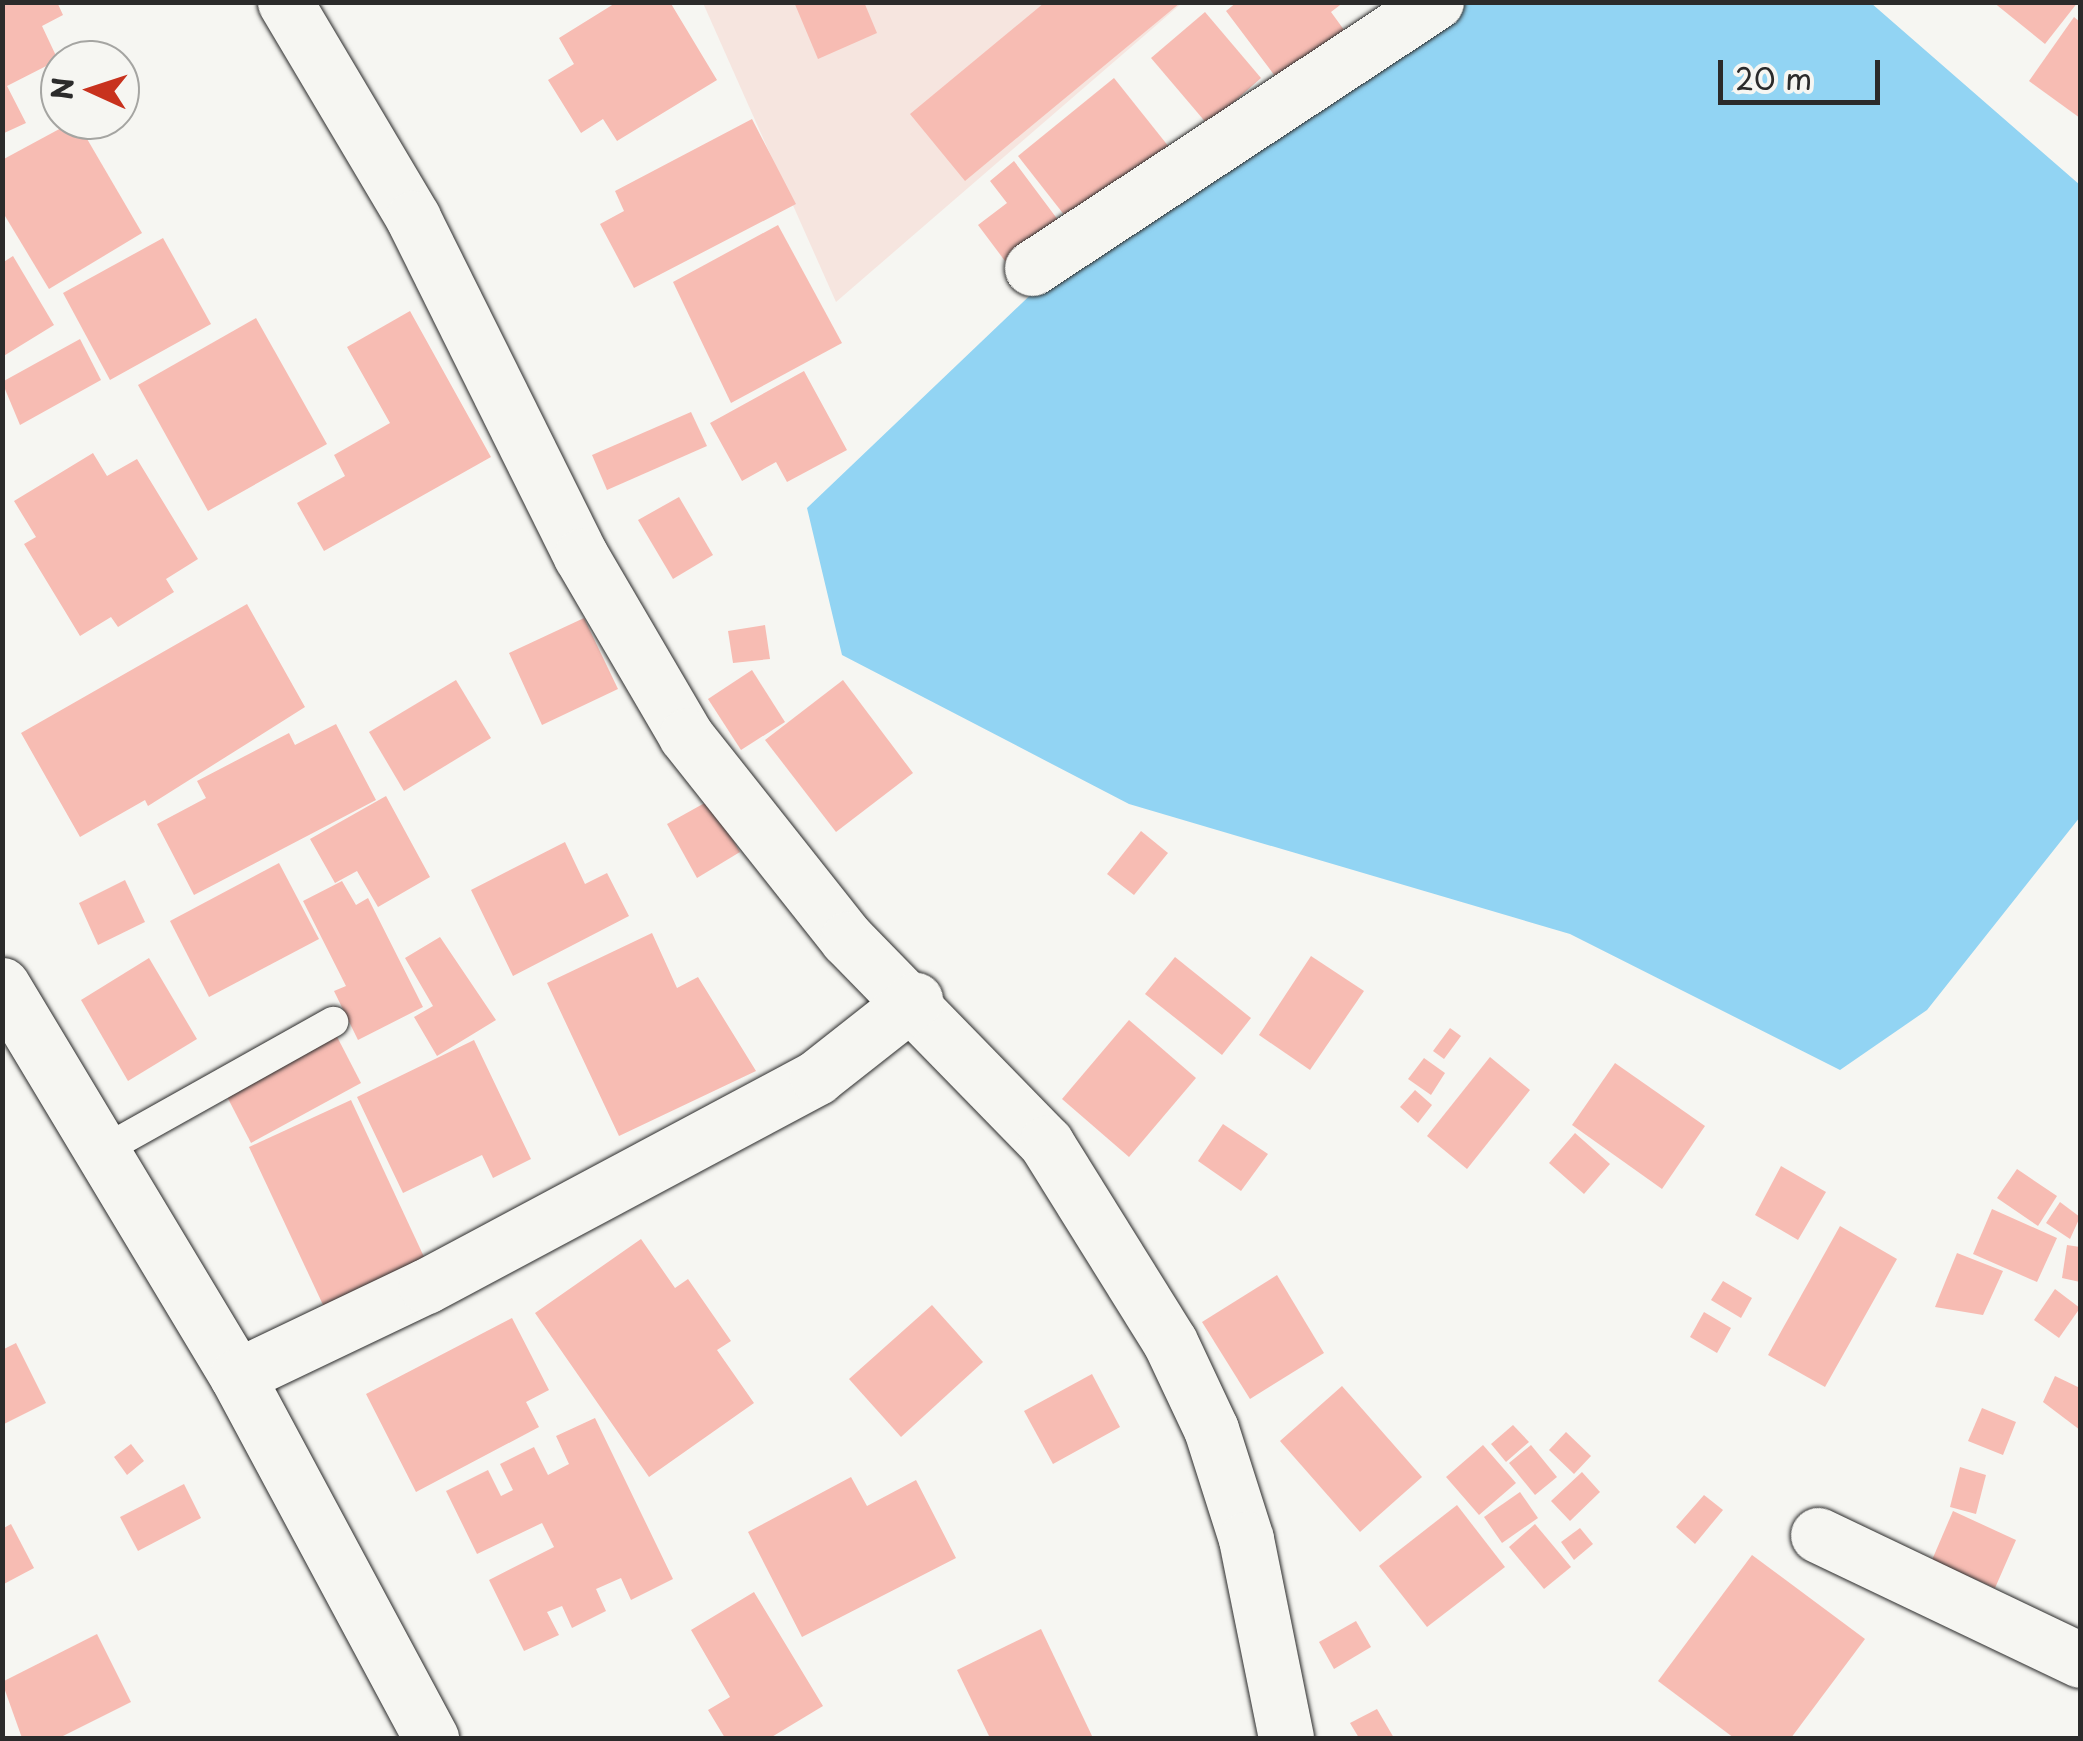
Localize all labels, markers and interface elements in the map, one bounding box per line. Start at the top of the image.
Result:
north arrow [40,40,140,140]
scale bar [1723,40,1886,102]
text: 20 m [1735,55,1812,100]
text: N [39,76,84,101]

